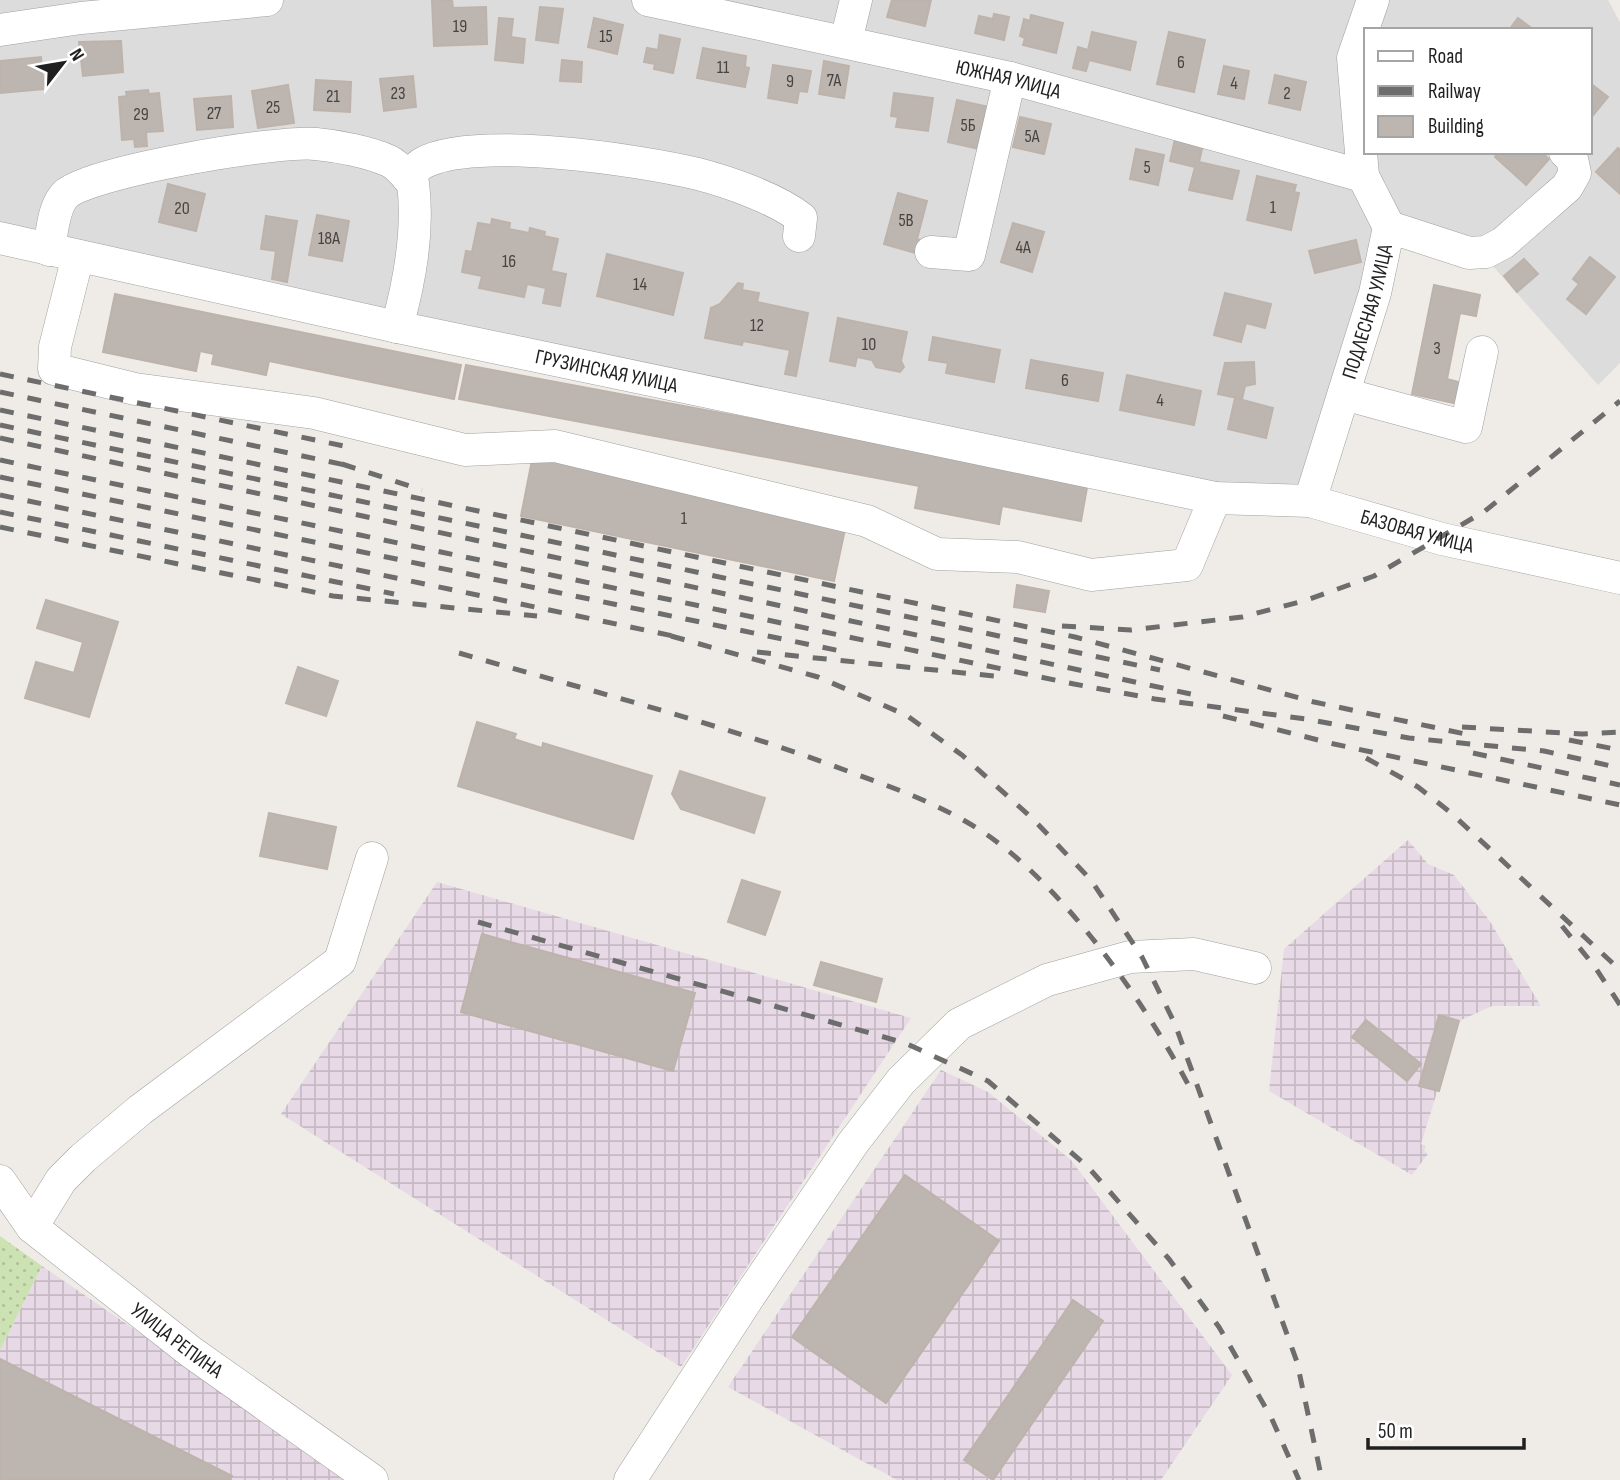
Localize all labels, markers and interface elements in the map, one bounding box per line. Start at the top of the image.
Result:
house number: 19 [453,16,467,37]
house number: 15 [599,26,613,47]
north arrow [28,28,98,98]
legend [1364,28,1592,154]
text: Road [1428,44,1463,69]
text: N [64,45,89,65]
house number: 6 [1177,52,1185,73]
street label: ЮЖНАЯ УЛИЦА [954,55,1065,105]
house number: 11 [717,57,730,78]
house number: 7А [827,70,842,91]
house number: 9 [786,71,794,92]
house number: 4 [1230,73,1238,94]
text: Railway [1428,79,1481,104]
house number: 23 [391,83,406,104]
house number: 2 [1283,83,1291,104]
house number: 21 [326,86,341,107]
house number: 25 [266,97,280,118]
house number: 27 [207,103,222,124]
house number: 29 [133,104,149,125]
text: Building [1428,114,1484,139]
house number: 5Б [960,115,976,136]
house number: 5А [1025,126,1040,147]
house number: 5 [1143,157,1151,178]
house number: 1 [1270,197,1277,218]
house number: 20 [174,198,190,219]
house number: 5В [898,210,914,231]
house number: 18А [318,228,340,249]
house number: 4А [1015,237,1031,258]
street label: ПОДЛЕСНАЯ УЛИЦА [1337,241,1398,382]
house number: 16 [502,251,516,272]
house number: 14 [633,274,647,295]
house number: 12 [750,315,764,336]
house number: 10 [862,334,876,355]
house number: 3 [1433,338,1441,359]
street label: ГРУЗИНСКАЯ УЛИЦА [533,344,681,399]
house number: 6 [1061,370,1069,391]
house number: 4 [1156,390,1164,411]
street label: БАЗОВАЯ УЛИЦА [1358,504,1477,559]
house number: 1 [681,508,688,529]
street label: УЛИЦА РЕПИНА [126,1298,228,1384]
scale bar [1368,1406,1524,1450]
text: 50 m [1378,1419,1413,1444]

